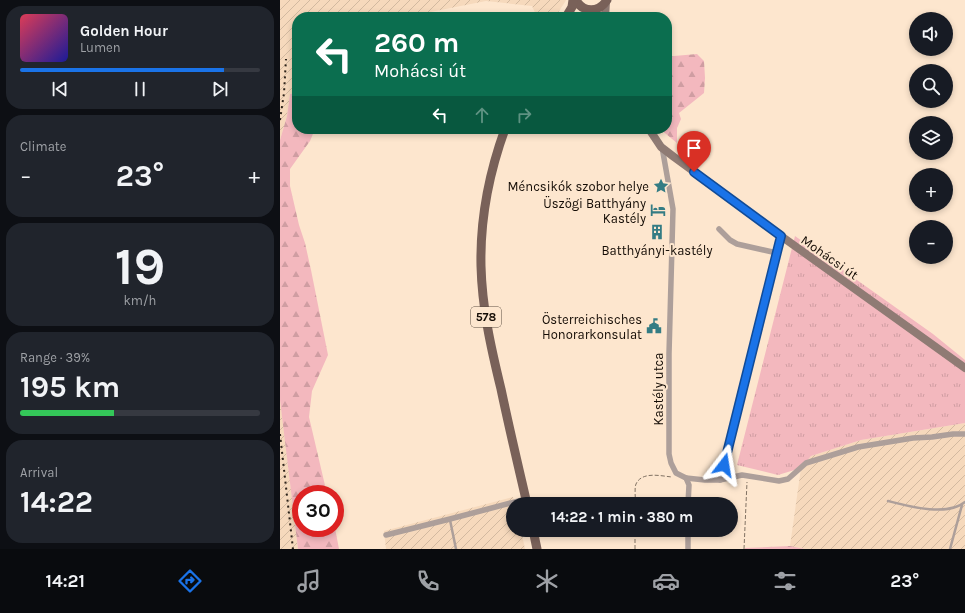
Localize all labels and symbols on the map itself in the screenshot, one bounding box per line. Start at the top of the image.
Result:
pin [677,131,711,172]
place icon: Méncsikók szobor helye [652,177,670,195]
place label: Méncsikók szobor helye [508,179,649,194]
place label: Üszögi Batthyány Kastély [543,195,646,226]
hotel icon: Üszögi Batthyány Kastély [649,201,667,219]
building icon: Batthyányi-kastély [648,223,666,241]
street label: Mohácsi út [798,232,861,283]
place label: Batthyányi-kastély [602,243,712,258]
road number: 578 [471,307,501,327]
place label: Österreichisches Honorarkonsulat [542,311,642,342]
public building icon: Österreichisches Honorarkonsulat [645,317,663,335]
street label: Kastély utca [651,353,666,425]
position arrow [703,444,745,486]
speed limit sign: 30 [292,485,344,537]

